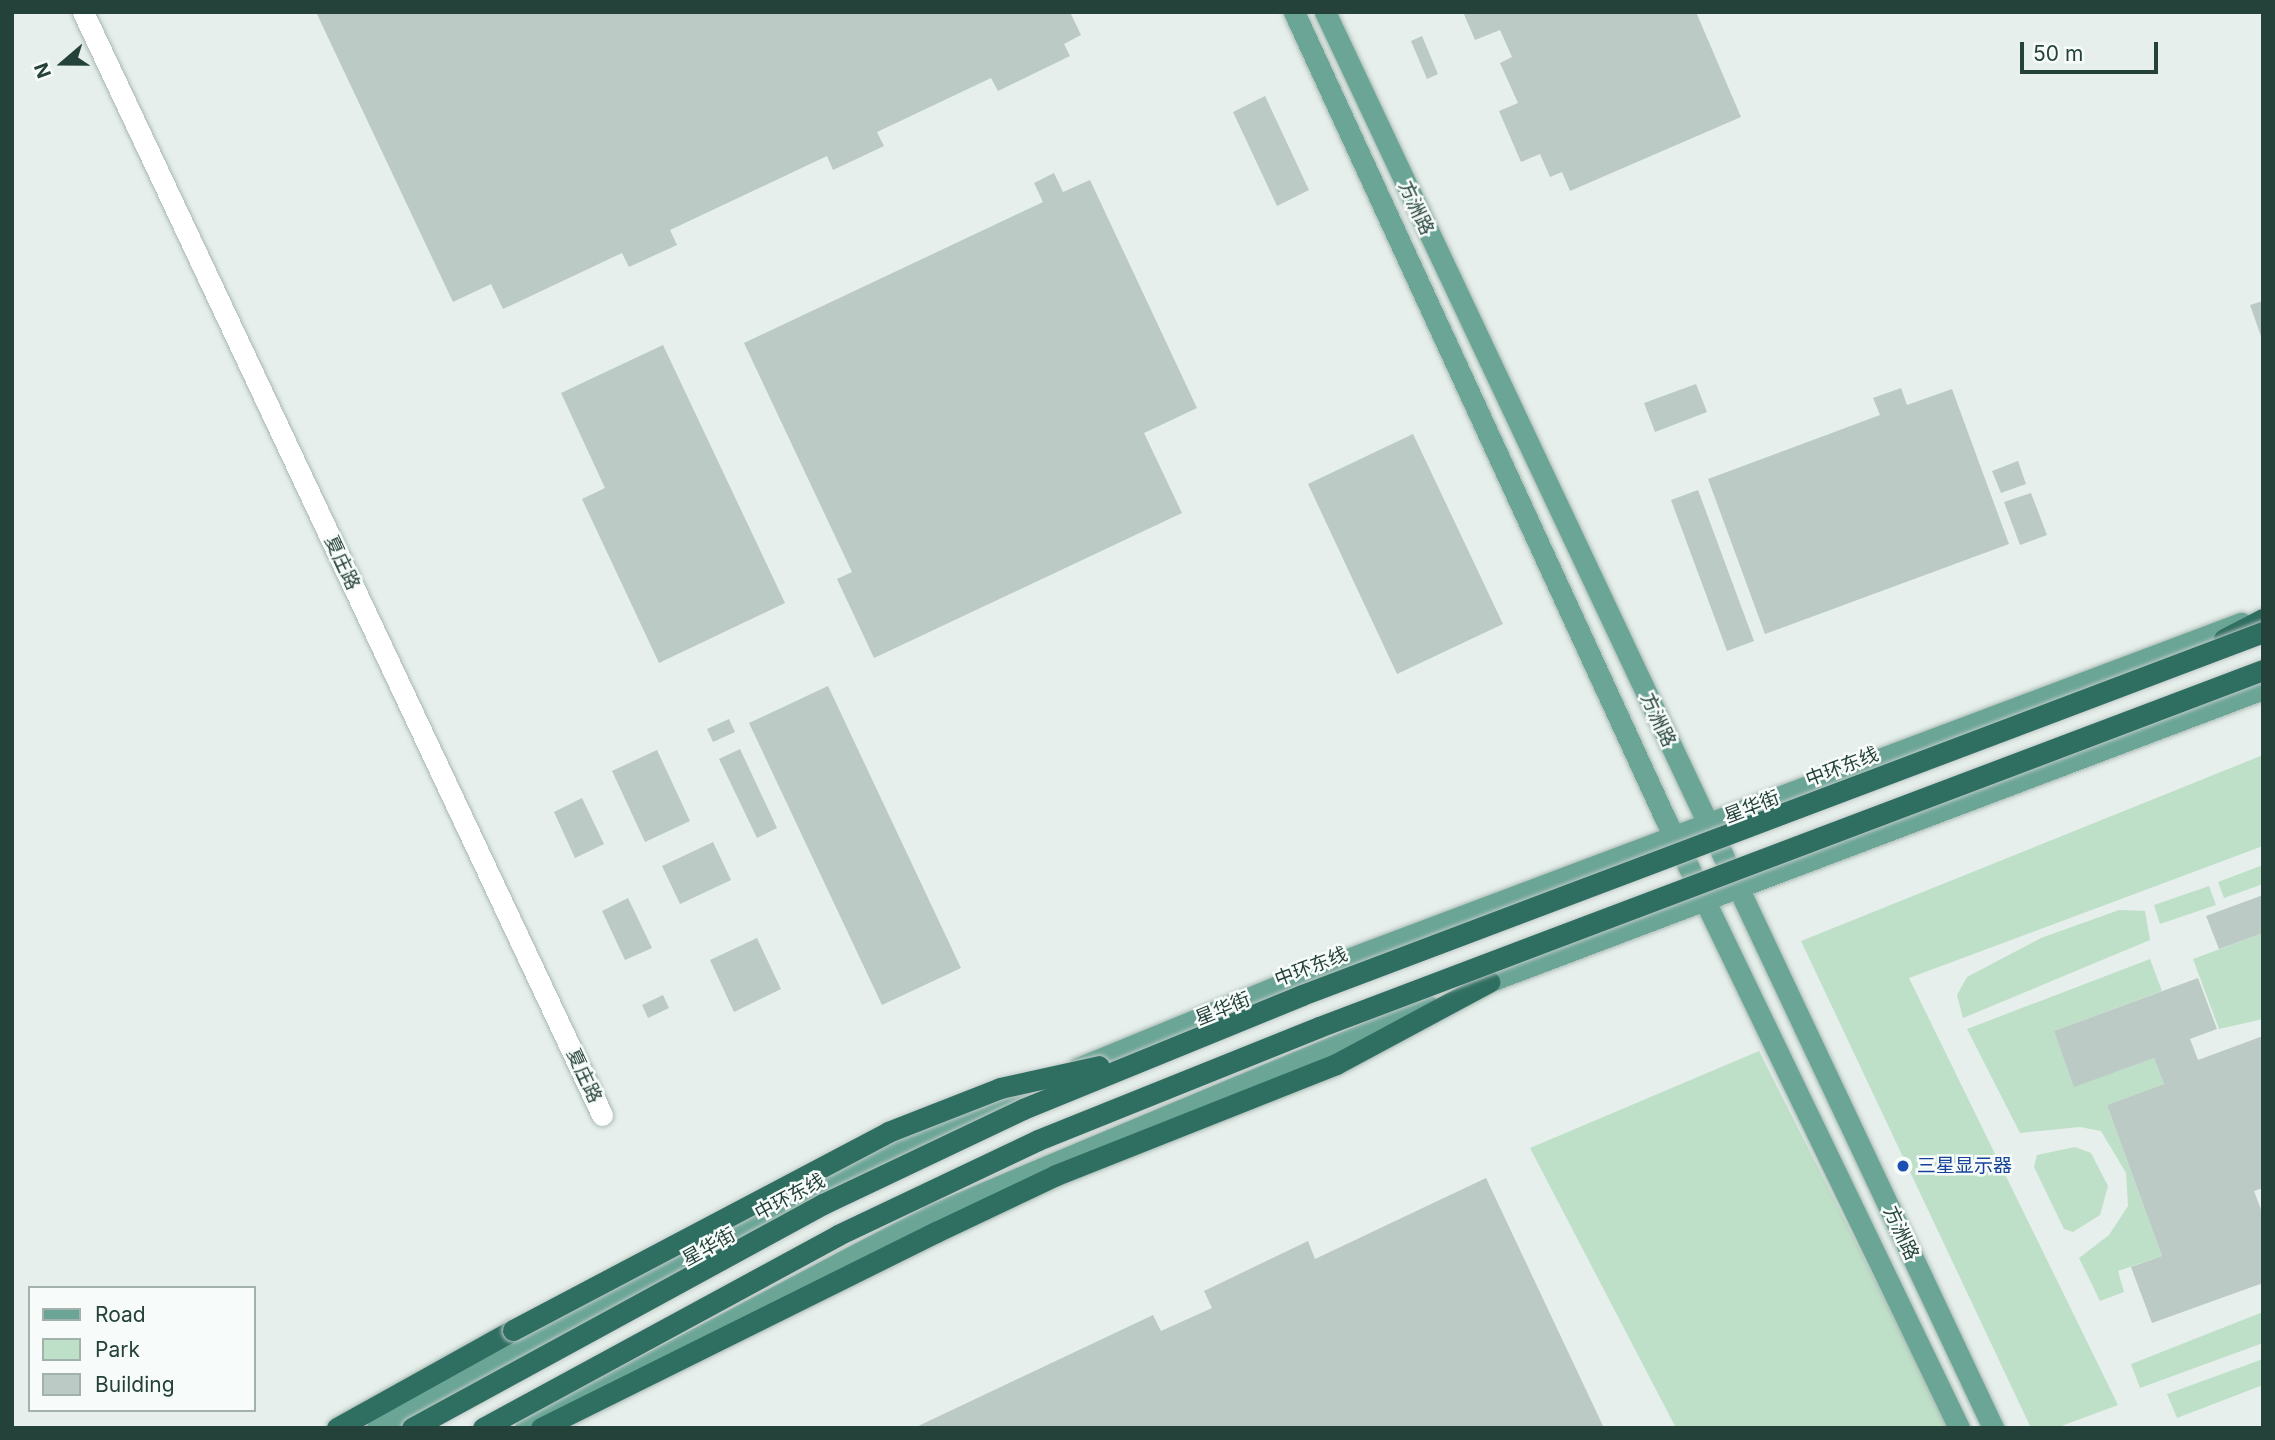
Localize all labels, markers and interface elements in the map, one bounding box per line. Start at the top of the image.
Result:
north arrow [28,28,98,98]
scale bar [2023,28,2161,72]
text: 50 m [2033,41,2083,66]
text: N [30,60,56,81]
street label: 方洲路 [1394,177,1438,239]
street label: 夏庄路 [320,532,364,594]
street label: 方洲路 [1636,689,1680,751]
street label: 中环东线 [1802,743,1882,791]
street label: 星华街 [1721,786,1783,828]
street label: 中环东线 [1271,943,1351,991]
street label: 星华街 [1192,988,1254,1030]
street label: 夏庄路 [562,1045,606,1107]
place label: 三星显示器 [1917,1155,2012,1177]
marker: 三星显示器 [1895,1158,1911,1174]
street label: 中环东线 [751,1169,829,1225]
street label: 方洲路 [1879,1202,1923,1264]
street label: 星华街 [679,1223,739,1271]
legend [28,1286,256,1412]
text: Road [95,1302,146,1327]
text: Park [95,1337,140,1362]
text: Building [95,1372,175,1397]

